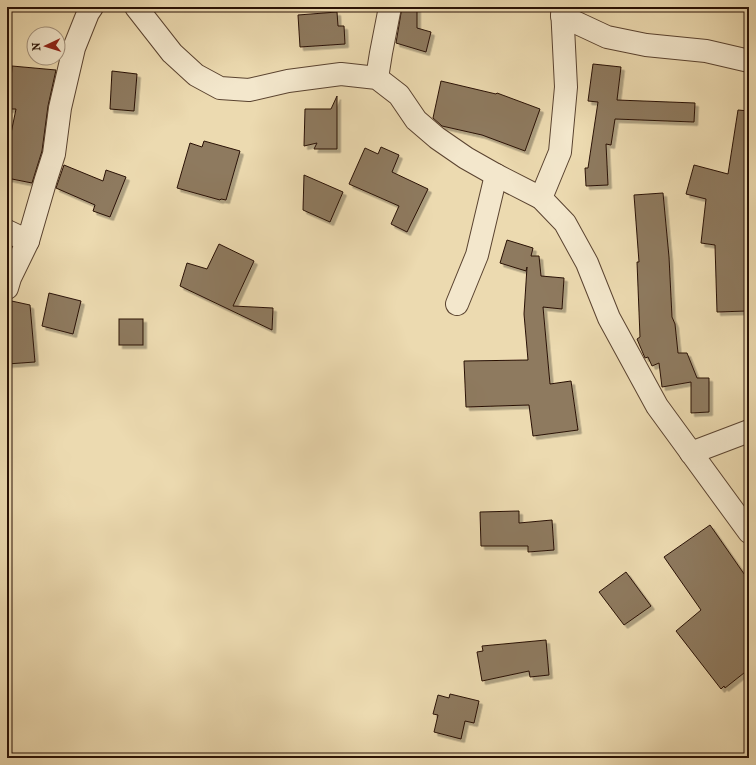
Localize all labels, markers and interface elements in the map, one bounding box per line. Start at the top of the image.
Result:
north arrow [26,26,66,66]
text: N [30,41,43,51]

